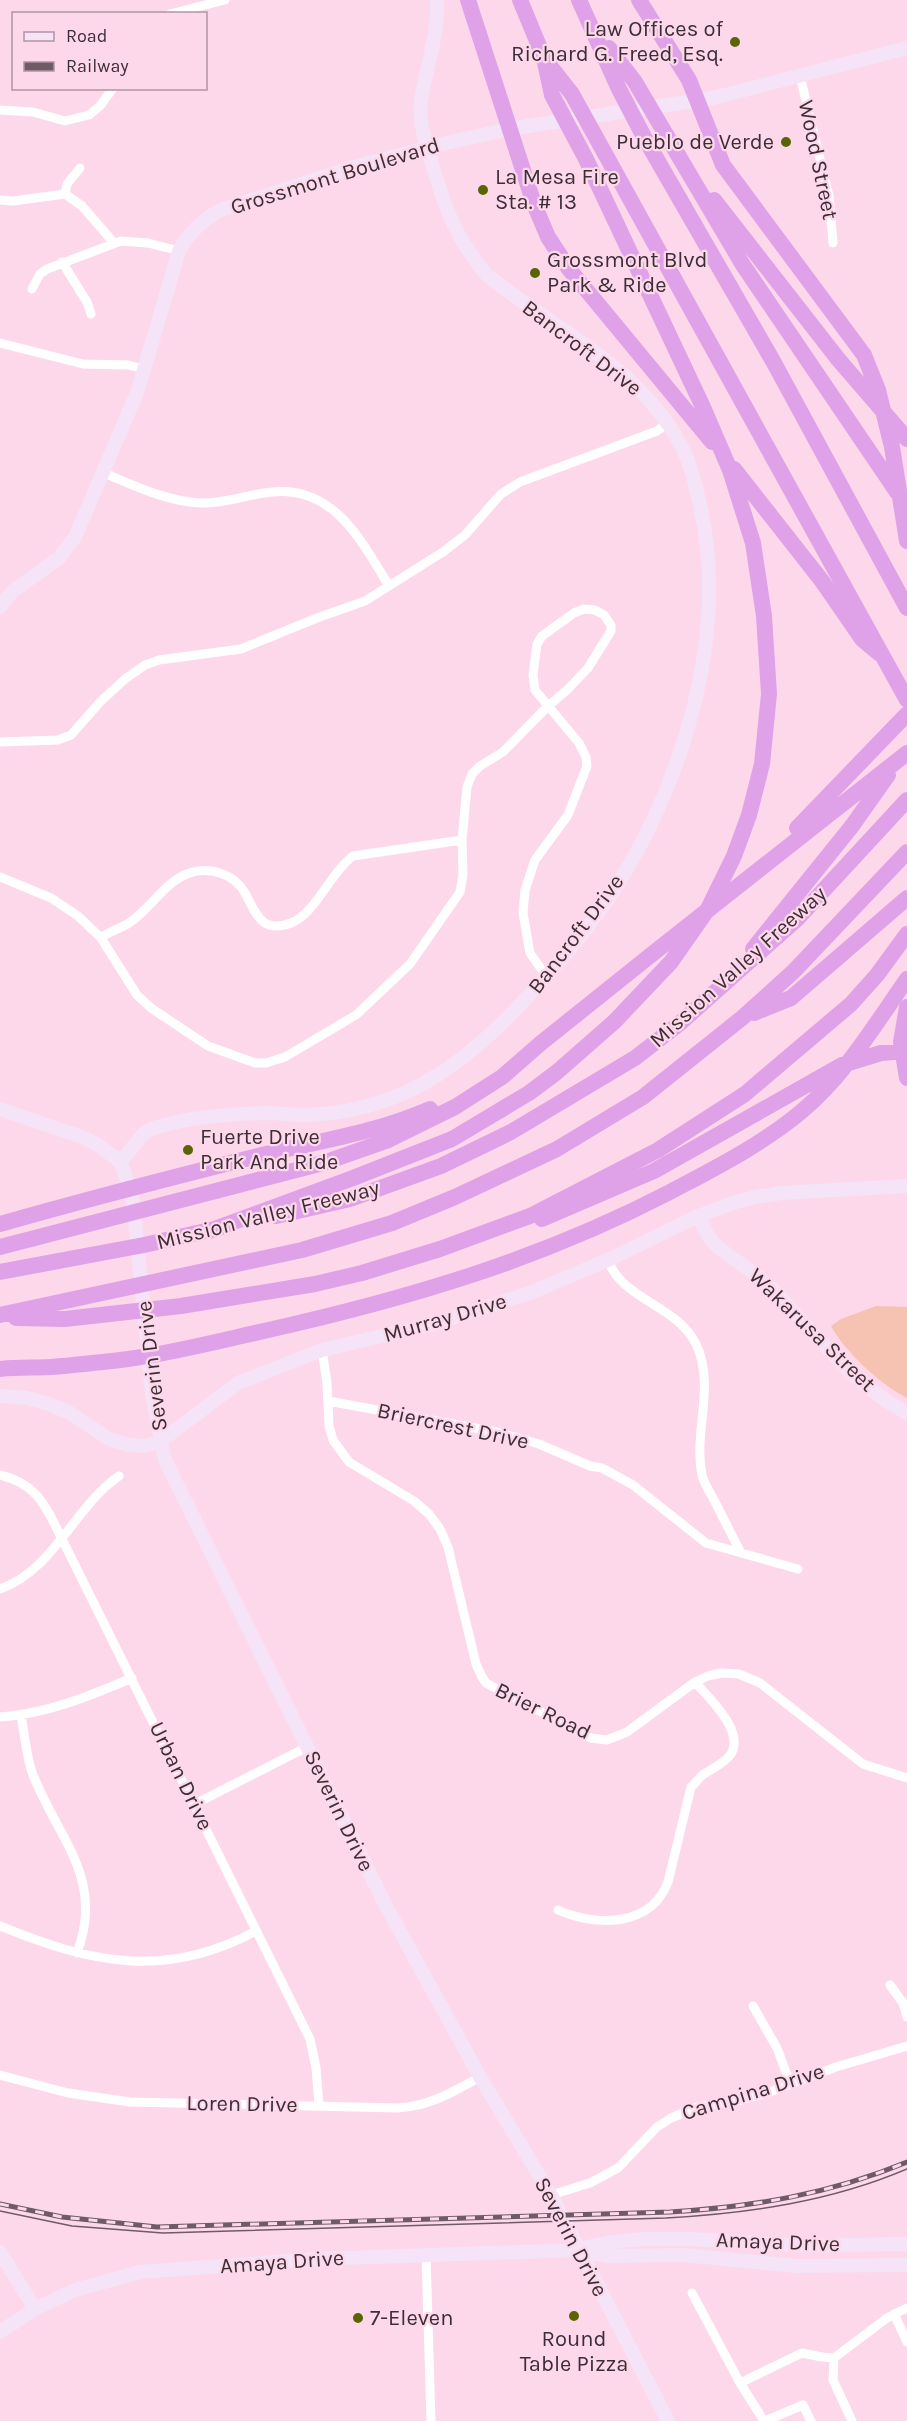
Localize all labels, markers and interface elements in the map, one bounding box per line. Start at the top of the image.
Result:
legend [12,12,207,90]
place label: Law Offices of Richard G. Freed, Esq. [511,16,723,67]
text: Road [66,25,107,47]
marker: Law Offices of Richard G. Freed, Esq. [728,35,742,49]
text: Railway [66,55,129,77]
street label: Wood Street [793,98,843,222]
place label: Pueblo de Verde [616,129,774,155]
street label: Grossmont Boulevard [227,132,443,220]
marker: Pueblo de Verde [779,135,793,149]
place label: La Mesa Fire Sta. # 13 [495,164,619,215]
marker: La Mesa Fire Sta. # 13 [476,183,490,197]
place label: Grossmont Blvd Park & Ride [547,247,708,298]
marker: Grossmont Blvd Park & Ride [528,266,542,280]
street label: Bancroft Drive [517,295,647,401]
street label: Bancroft Drive [523,869,629,999]
street label: Mission Valley Freeway [644,881,832,1053]
place label: Fuerte Drive Park And Ride [200,1124,338,1175]
marker: Fuerte Drive Park And Ride [181,1143,195,1157]
street label: Mission Valley Freeway [154,1175,382,1255]
street label: Wakarusa Street [743,1263,881,1397]
street label: Murray Drive [380,1288,510,1348]
street label: Severin Drive [131,1299,173,1433]
street label: Briercrest Drive [375,1397,531,1455]
street label: Brier Road [491,1677,595,1745]
street label: Urban Drive [144,1718,218,1834]
street label: Severin Drive [299,1746,379,1876]
street label: Campina Drive [679,2058,827,2126]
street label: Loren Drive [186,2090,298,2118]
street label: Severin Drive [529,2173,613,2301]
street label: Amaya Drive [715,2227,841,2257]
street label: Amaya Drive [219,2245,345,2279]
place label: 7-Eleven [370,2305,453,2331]
marker: Round Table Pizza [567,2309,581,2323]
marker: 7-Eleven [351,2311,365,2325]
place label: Round Table Pizza [520,2326,628,2377]

